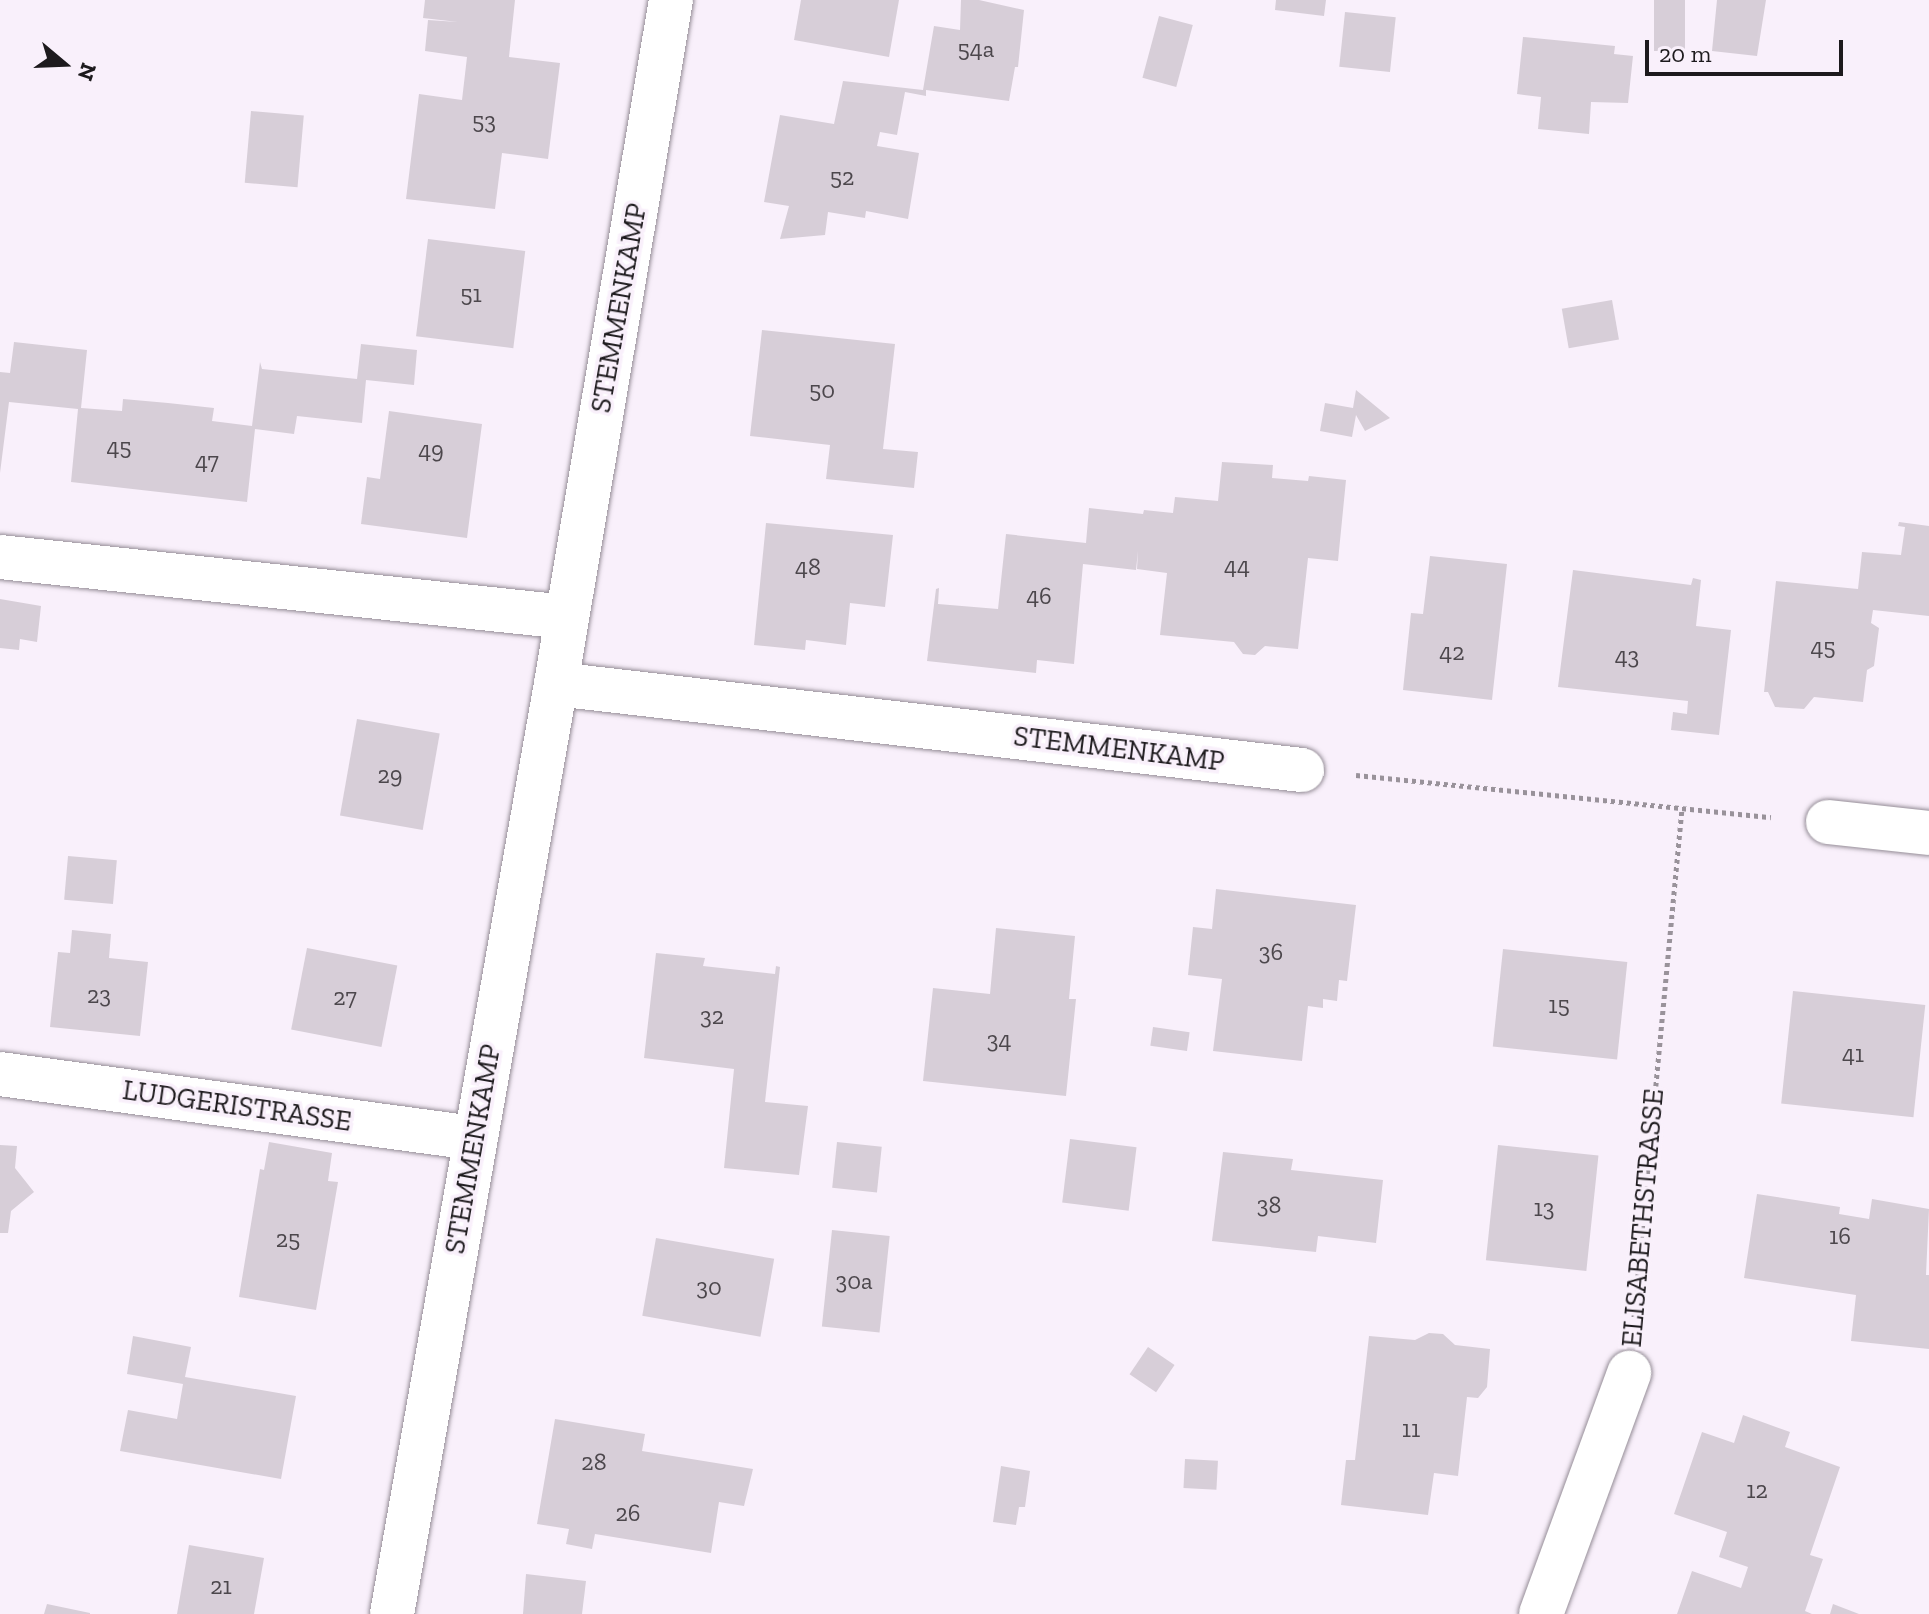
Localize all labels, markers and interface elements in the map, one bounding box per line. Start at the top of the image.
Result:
north arrow [24,24,104,104]
scale bar [1649,24,1847,74]
house number: 54a [958,35,994,63]
text: 20 m [1659,39,1711,68]
text: N [72,60,103,84]
house number: 53 [472,107,496,135]
house number: 52 [830,163,854,191]
street label: STEMMENKAMP [584,201,654,415]
house number: 51 [460,280,482,308]
house number: 50 [809,376,835,404]
house number: 45 [106,433,132,461]
house number: 49 [418,436,444,464]
house number: 47 [195,447,219,475]
house number: 44 [1224,552,1250,580]
house number: 48 [795,553,821,581]
house number: 46 [1026,582,1052,610]
house number: 45 [1810,633,1836,661]
house number: 42 [1439,638,1465,666]
house number: 43 [1615,642,1639,670]
street label: STEMMENKAMP [1012,719,1226,779]
house number: 29 [377,761,403,789]
house number: 36 [1259,938,1283,966]
house number: 23 [87,981,111,1009]
house number: 27 [333,983,357,1011]
house number: 15 [1548,991,1570,1019]
house number: 32 [700,1002,724,1030]
house number: 34 [987,1026,1011,1054]
house number: 41 [1842,1040,1864,1068]
street label: STEMMENKAMP [438,1042,508,1256]
street label: LUDGERISTRASSE [120,1073,354,1139]
street label: ELISABETHSTRASSE [1615,1087,1671,1349]
house number: 38 [1257,1191,1281,1219]
house number: 13 [1534,1194,1554,1222]
house number: 16 [1829,1222,1851,1250]
house number: 25 [276,1225,300,1253]
house number: 30a [835,1267,873,1295]
house number: 30 [696,1273,722,1301]
house number: 11 [1402,1415,1420,1443]
house number: 28 [581,1448,607,1476]
house number: 12 [1746,1476,1768,1504]
house number: 26 [615,1499,641,1527]
house number: 21 [210,1572,232,1600]

